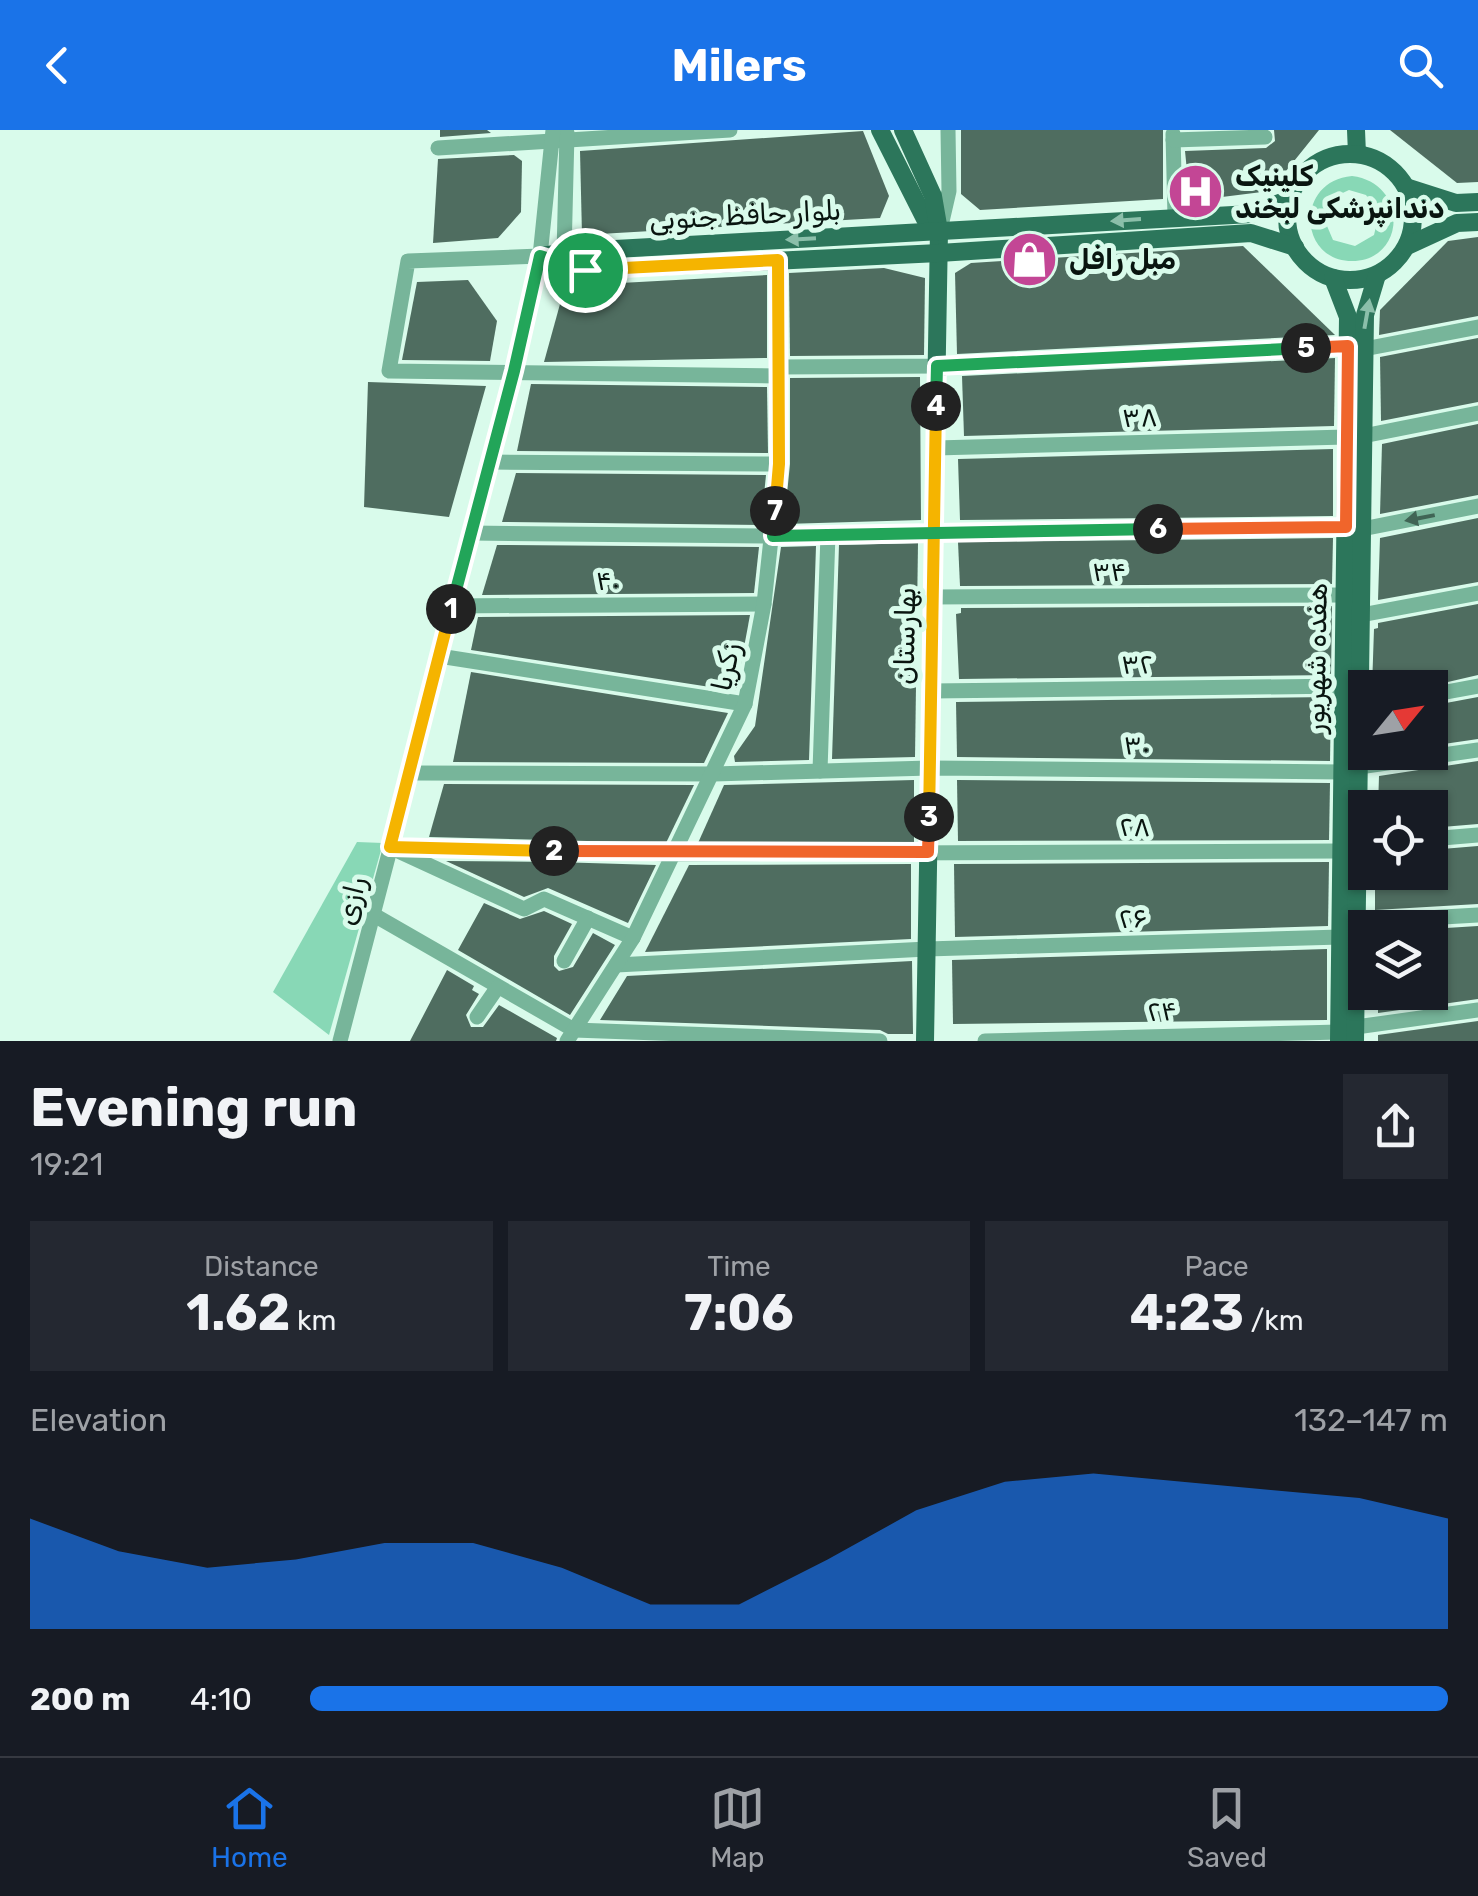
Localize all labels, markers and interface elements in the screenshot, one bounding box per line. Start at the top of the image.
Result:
icon: back [30,38,85,93]
icon: search [1393,38,1448,93]
text: Milers [671,39,807,92]
place label: کلینیک دندانپزشکی لبخند [1235,160,1444,228]
hospital icon: کلینیک دندانپزشکی لبخند [1166,162,1226,222]
street label: بلوار حافظ جنوبی [648,193,842,237]
one-way arrow [1109,212,1141,228]
pin [543,228,628,313]
shop icon: مبل رافل [1000,229,1060,289]
one-way arrow [785,231,817,247]
icon: arrive [558,243,613,298]
place label: مبل رافل [1069,243,1176,276]
one-way arrow [1360,298,1375,329]
pin: 5 [1281,323,1331,373]
text: 5 [1297,331,1315,364]
pin: 4 [911,381,961,431]
text: 4 [926,389,946,422]
street label: ۳۸ [1121,400,1159,434]
pin: 7 [750,486,800,536]
text: 7 [767,494,783,527]
pin: 6 [1133,504,1183,554]
one-way arrow [1404,510,1435,526]
text: 6 [1149,512,1167,545]
street label: ۳۴ [1092,555,1126,588]
street label: ۴۰ [596,564,620,597]
street label: هفده شهریور [1298,583,1334,735]
pin: 1 [426,584,476,634]
street label: بهارستان [888,587,922,685]
text: 1 [444,592,458,625]
street label: زکریا [705,640,747,694]
street label: ۳۲ [1121,647,1153,681]
north arrow [1348,670,1448,770]
map controls [1348,670,1448,1010]
street label: ۳۰ [1123,728,1151,762]
button: locate [1348,790,1448,890]
pin: 3 [904,792,954,842]
text: 3 [920,800,938,833]
street label: ۲۸ [1119,810,1151,843]
pin: 2 [529,826,579,876]
text: 2 [545,834,563,867]
street label: رازی [329,873,373,929]
street label: ۲۶ [1118,901,1148,935]
button: layers [1348,910,1448,1010]
street label: ۲۴ [1147,994,1177,1028]
button: share [1343,1074,1448,1179]
text: Evening run [30,1075,358,1140]
text: 19:21 [30,1145,103,1183]
text: Distance [204,1250,319,1283]
text: Time [707,1250,771,1283]
text: Pace [1185,1250,1249,1283]
text: 1.62 [186,1283,290,1343]
text: 7:06 [684,1283,794,1343]
text: 4:23 [1130,1283,1244,1343]
text: km [290,1304,336,1337]
text: /km [1244,1304,1304,1337]
text: Elevation [30,1401,167,1439]
text: 132–147 m [1294,1401,1448,1439]
text: 200 m [30,1680,130,1718]
text: 4:10 [190,1680,252,1718]
tab: Home [211,1781,288,1874]
tab: Map [710,1781,765,1874]
tab: Saved [1187,1781,1267,1874]

